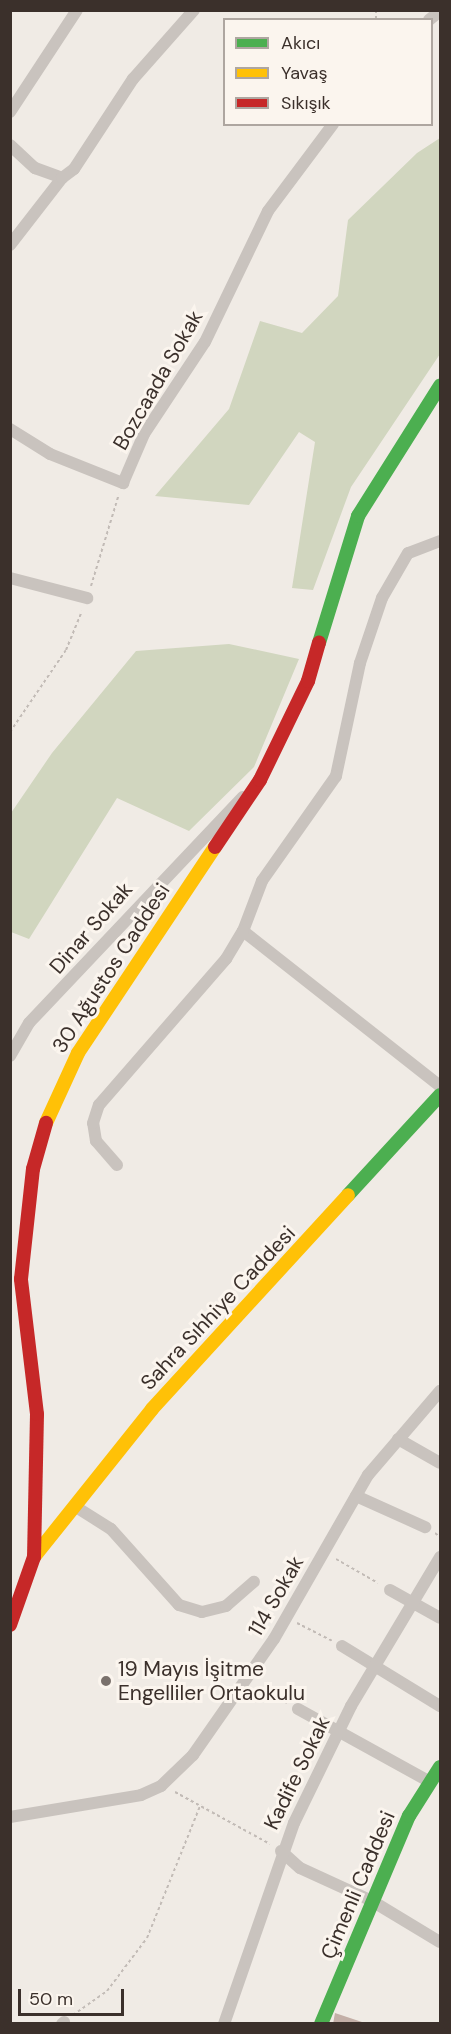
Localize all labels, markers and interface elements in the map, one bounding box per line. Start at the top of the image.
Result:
legend [223,18,433,126]
text: Akıcı [281,31,320,55]
text: Yavaş [281,61,327,85]
text: Sıkışık [281,91,331,115]
street label: Bozcaada Sokak [108,306,208,454]
street label: Dinar Sokak [44,877,138,979]
street label: 30 Ağustos Caddesi [47,879,175,1057]
street label: Sahra Sıhhiye Caddesi [135,1221,301,1395]
street label: 114 Sokak [243,1551,309,1641]
place label: 19 Mayıs İşitme Engelliler Ortaokulu [118,1656,305,1706]
marker: 19 Mayıs İşitme Engelliler Ortaokulu [99,1674,113,1688]
street label: Kadife Sokak [259,1712,335,1834]
street label: Çimenli Caddesi [315,1807,401,1963]
scale bar [21,1977,128,2015]
text: 50 m [29,1987,73,2011]

